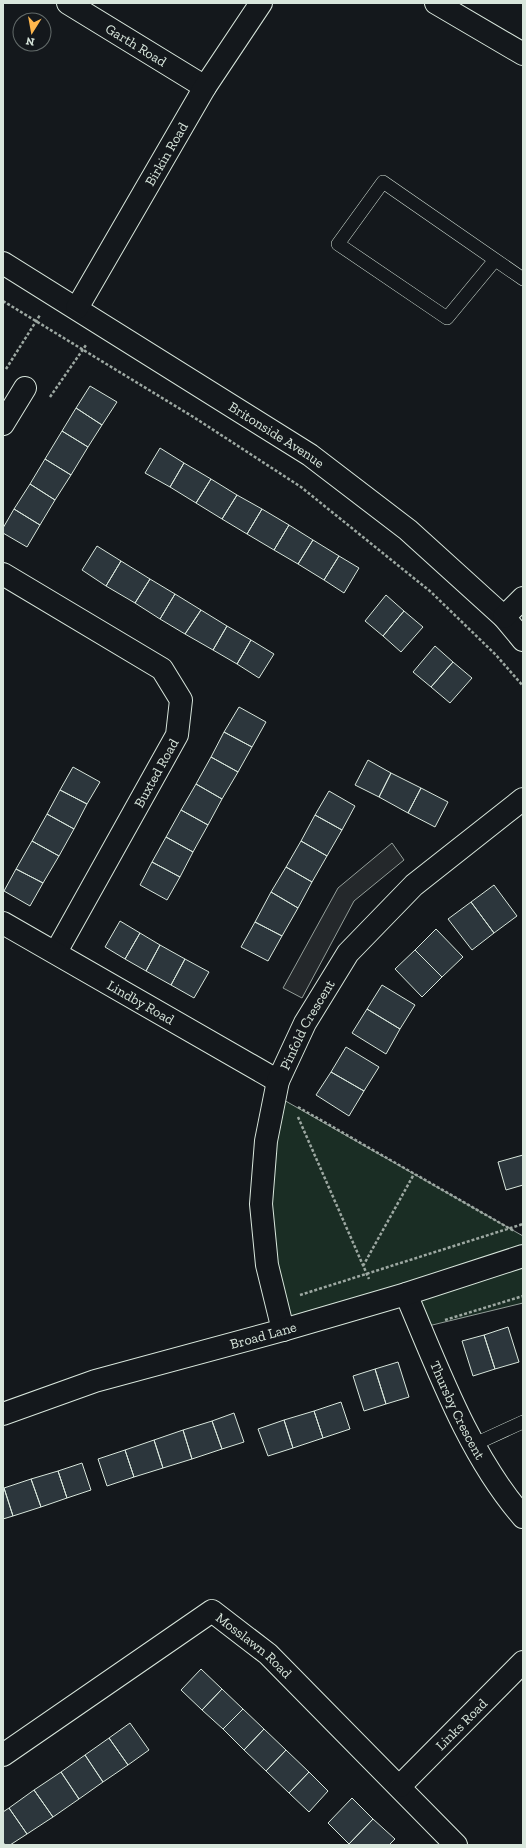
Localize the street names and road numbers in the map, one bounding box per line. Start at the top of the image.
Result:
street label: Garth Road [102,20,170,71]
street label: Birkin Road [142,119,192,189]
street label: Britonside Avenue [225,398,328,472]
street label: Buxted Road [131,736,183,811]
street label: Pinfold Crescent [276,976,339,1073]
street label: Lindby Road [104,977,177,1029]
street label: Broad Lane [228,1318,299,1353]
street label: Thursby Crescent [426,1358,489,1463]
street label: Mosslawn Road [212,1609,295,1682]
street label: Links Road [432,1695,491,1754]

